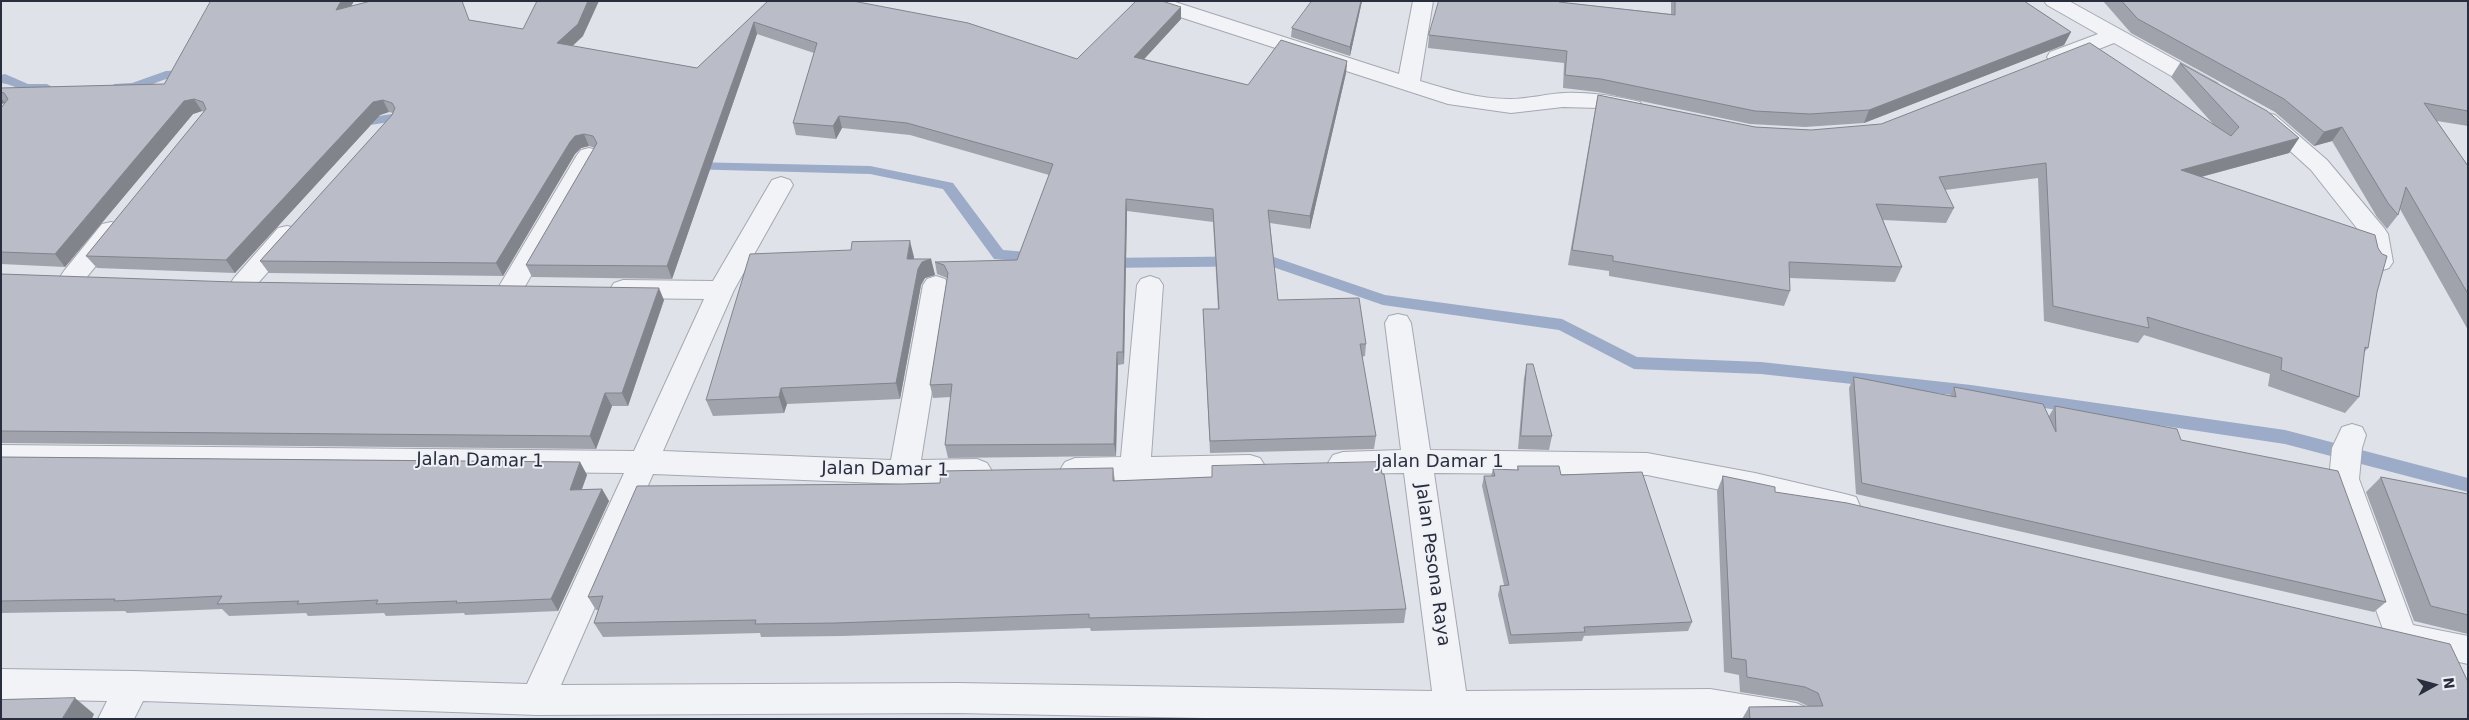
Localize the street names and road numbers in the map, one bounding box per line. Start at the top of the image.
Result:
street label: Jalan Damar 1 [416,449,544,473]
street label: Jalan Damar 1 [1376,451,1504,473]
street label: Jalan Damar 1 [821,458,949,482]
street label: Jalan Pesona Raya [1410,482,1454,648]

